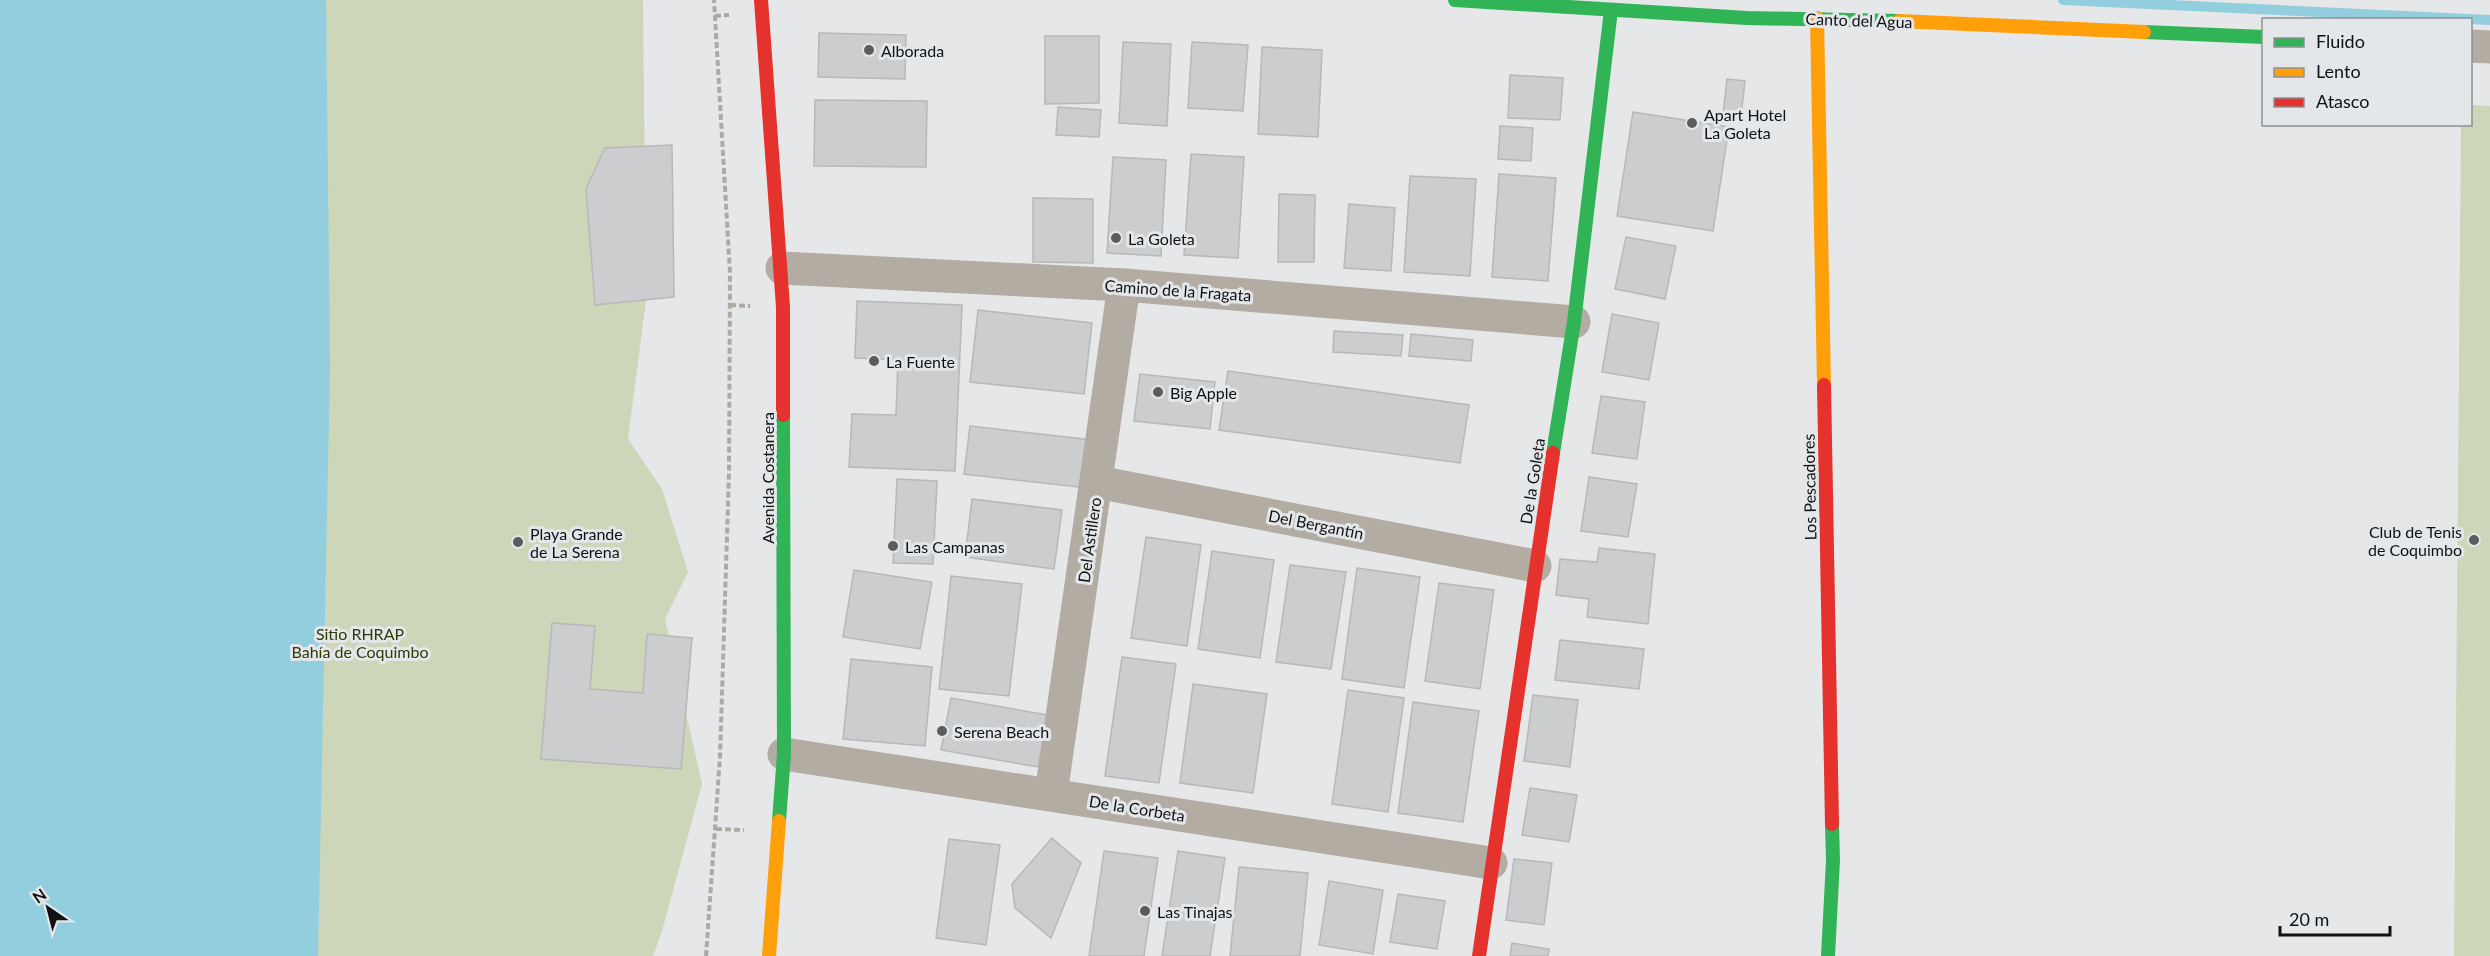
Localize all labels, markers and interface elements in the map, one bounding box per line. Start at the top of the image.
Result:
street label: Canto del Agua [1805,9,1913,31]
legend [2262,18,2472,126]
text: Fluido [2316,30,2365,52]
place label: Alborada [881,41,944,60]
marker: Alborada [862,43,876,57]
text: Lento [2316,60,2361,82]
text: Atasco [2316,90,2369,112]
place label: Apart Hotel La Goleta [1704,105,1786,142]
marker: Apart Hotel La Goleta [1685,116,1699,130]
place label: La Goleta [1128,229,1195,248]
marker: La Goleta [1109,231,1123,245]
street label: Camino de la Fragata [1104,275,1252,305]
place label: La Fuente [886,352,955,371]
marker: La Fuente [867,354,881,368]
place label: Big Apple [1170,383,1237,402]
marker: Big Apple [1151,385,1165,399]
street label: Avenida Costanera [758,412,777,544]
street label: Los Pescadores [1799,433,1819,541]
street label: De la Goleta [1516,437,1548,525]
street label: Del Astillero [1074,496,1104,584]
street label: Del Bergantín [1267,505,1365,543]
place label: Club de Tenis de Coquimbo [2368,522,2462,559]
place label: Playa Grande de La Serena [530,524,623,561]
marker: Club de Tenis de Coquimbo [2467,533,2481,547]
marker: Playa Grande de La Serena [511,535,525,549]
place label: Las Campanas [905,537,1005,556]
marker: Las Campanas [886,539,900,553]
park label: Sitio RHRAP Bahía de Coquimbo [292,624,429,661]
place label: Serena Beach [954,722,1049,741]
marker: Serena Beach [935,724,949,738]
street label: De la Corbeta [1088,791,1186,825]
north arrow [18,878,78,938]
text: N [29,884,50,907]
scale bar [2280,899,2390,937]
place label: Las Tinajas [1157,902,1233,921]
marker: Las Tinajas [1138,904,1152,918]
text: 20 m [2289,908,2329,930]

